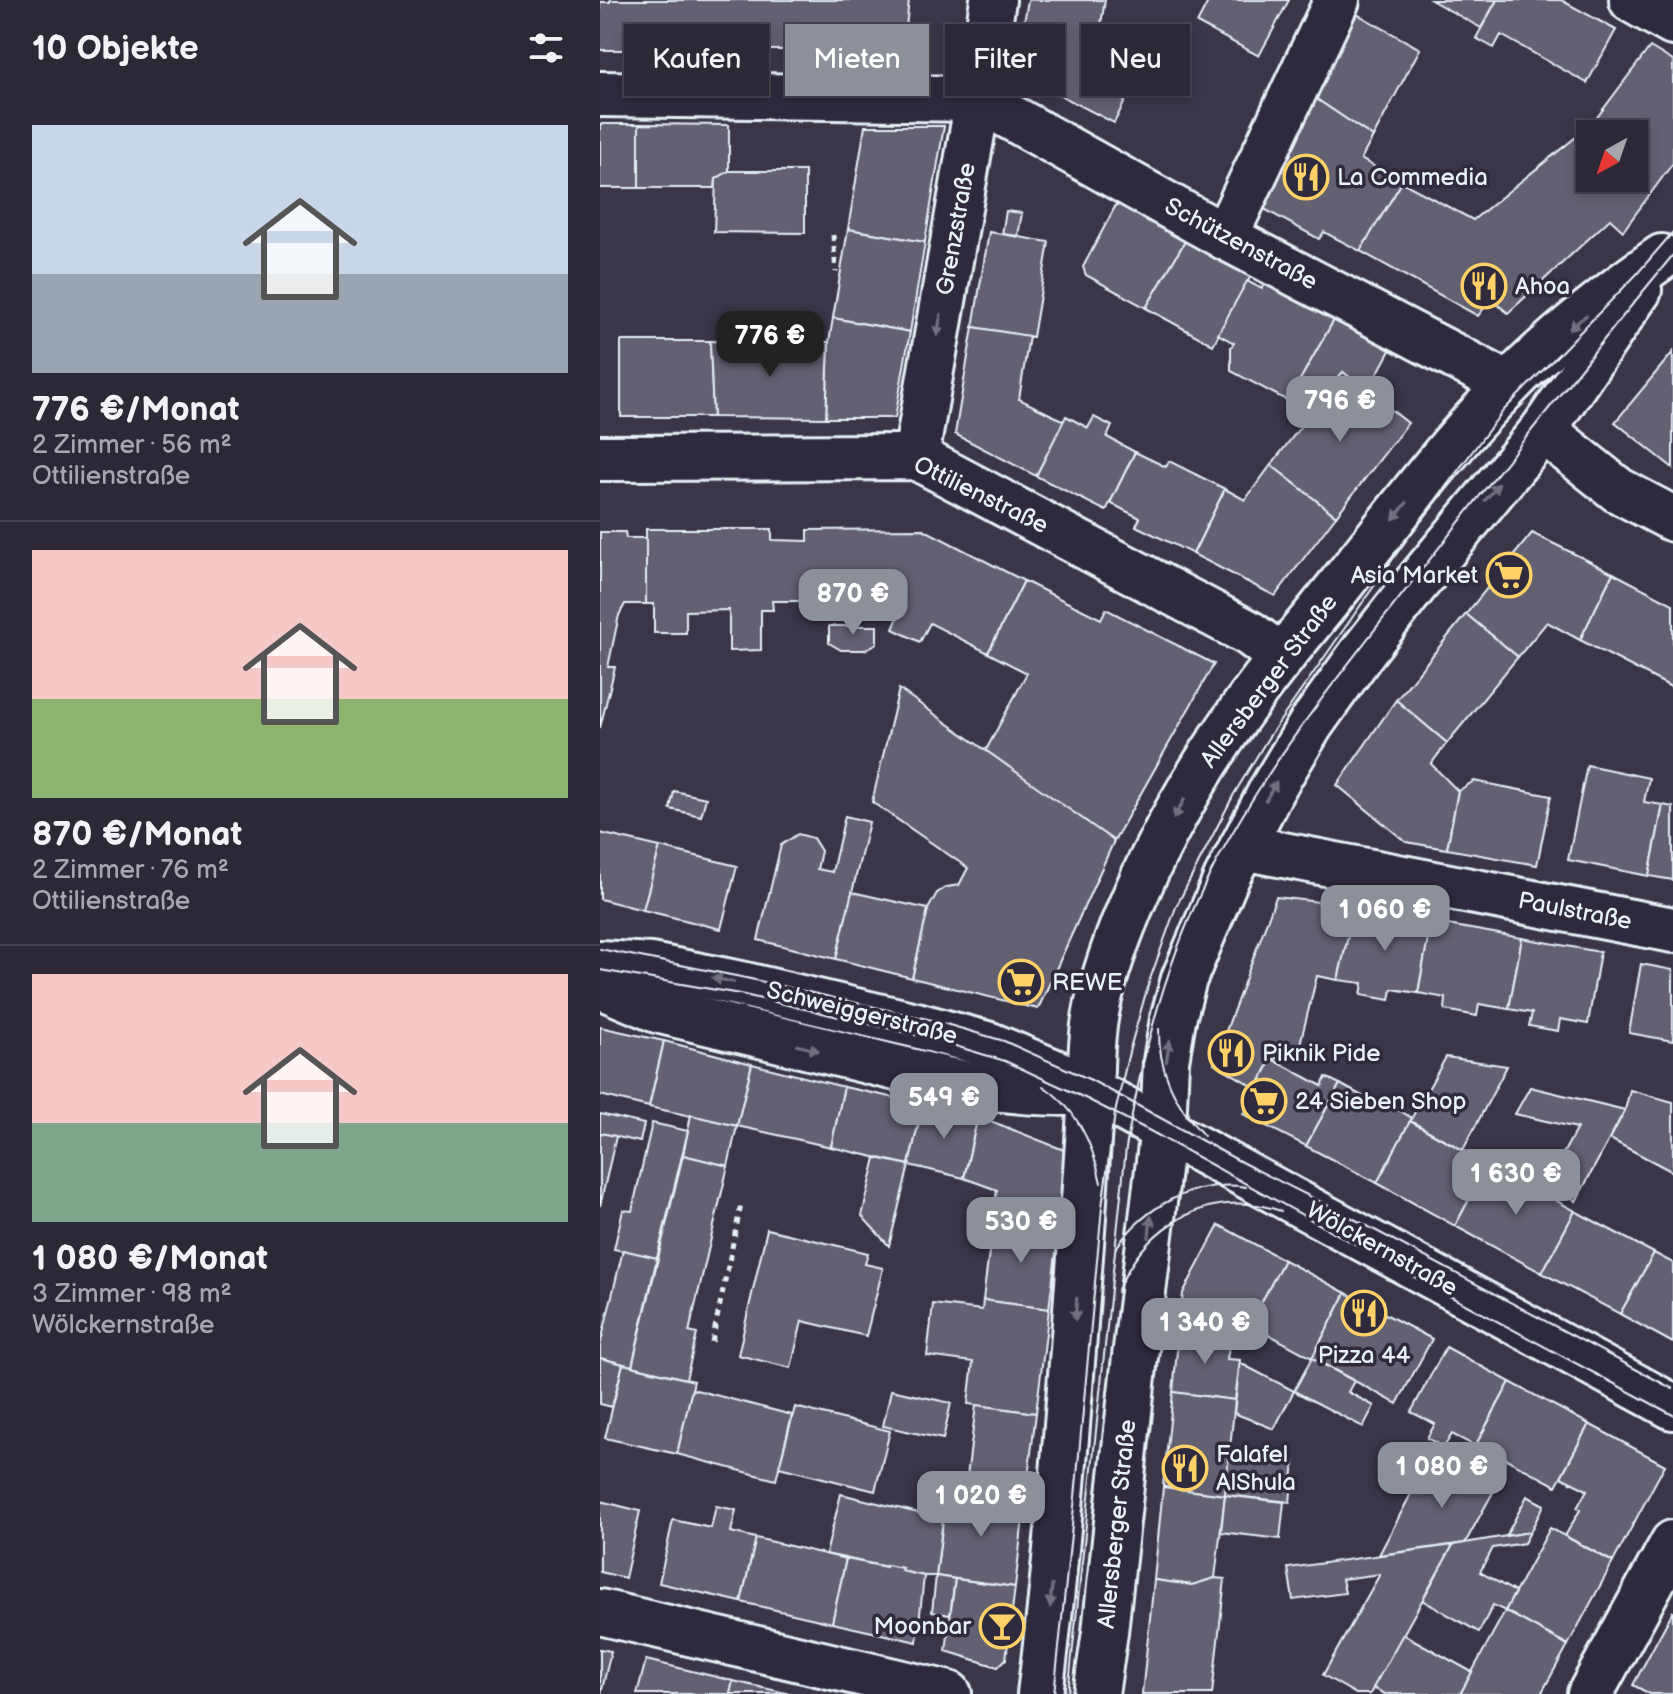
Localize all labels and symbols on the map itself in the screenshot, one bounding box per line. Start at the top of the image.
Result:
north arrow [1576,120,1648,192]
restaurant icon: La Commedia [1282,153,1330,201]
street label: Grenzstraße [930,160,982,298]
place label: La Commedia [1337,163,1488,192]
street label: Schützenstraße [1160,192,1322,296]
restaurant icon: Ahoa [1460,262,1508,310]
place label: Ahoa [1515,272,1570,301]
pin: 776 € [714,311,826,379]
one-way arrow [932,313,944,338]
one-way arrow [1568,313,1588,329]
pin: 796 € [1284,376,1396,444]
street label: Ottilienstraße [909,450,1053,540]
one-way arrow [1483,482,1499,502]
one-way arrow [1392,501,1409,521]
supermarket icon: Asia Market [1485,551,1533,599]
place label: Asia Market [1351,561,1479,590]
pin: 870 € [797,569,909,637]
street label: Allersberger Straße [1194,588,1344,774]
one-way arrow [1264,780,1278,802]
one-way arrow [1173,798,1187,820]
pin: 1 060 € [1311,885,1459,953]
street label: Paulstraße [1516,886,1634,936]
supermarket icon: REWE [997,958,1045,1006]
place label: REWE [1052,968,1123,997]
one-way arrow [710,974,735,986]
street label: Schweiggerstraße [764,975,960,1051]
restaurant icon: Piknik Pide [1207,1029,1255,1077]
one-way arrow [1162,1039,1175,1064]
place label: Piknik Pide [1262,1039,1381,1068]
one-way arrow [796,1042,821,1054]
pin: 549 € [888,1073,1000,1141]
supermarket icon: 24 Sieben Shop [1240,1077,1288,1125]
place label: 24 Sieben Shop [1295,1087,1466,1116]
pin: 1 630 € [1442,1149,1590,1217]
street label: Wölckernstraße [1301,1195,1463,1303]
pin: 530 € [965,1197,1077,1265]
one-way arrow [1144,1214,1157,1239]
restaurant icon: Pizza 44 [1340,1289,1388,1337]
one-way arrow [1069,1297,1082,1322]
pin: 1 340 € [1131,1298,1279,1366]
place label: Pizza 44 [1318,1341,1411,1370]
street label: Allersberger Straße [1092,1418,1142,1630]
place label: Falafel AlShula [1216,1440,1296,1497]
pin: 1 080 € [1368,1442,1516,1510]
restaurant icon: Falafel AlShula [1161,1444,1209,1492]
pin: 1 020 € [907,1471,1055,1539]
one-way arrow [1044,1584,1057,1609]
bar icon: Moonbar [978,1602,1026,1650]
place label: Moonbar [874,1612,971,1641]

